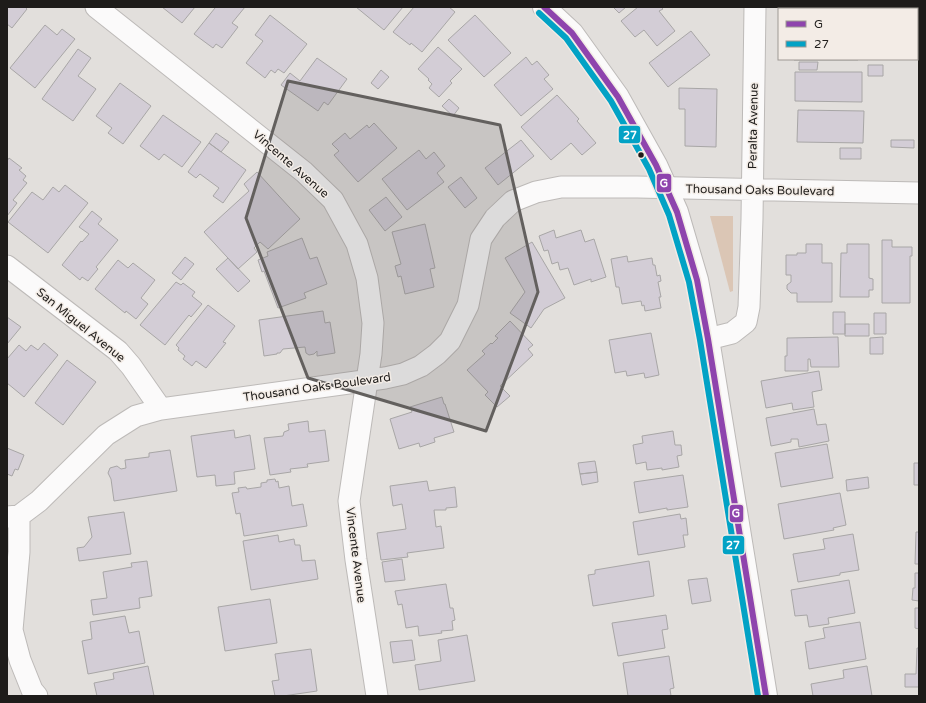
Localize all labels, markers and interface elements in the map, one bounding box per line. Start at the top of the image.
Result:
legend [778,8,918,60]
text: G [814,17,823,31]
text: 27 [814,37,829,51]
street label: Peralta Avenue [745,82,761,169]
line badge: 27 [618,125,641,144]
street label: Vincente Avenue [250,127,332,201]
text: 27 [623,129,637,142]
unlabelled marker [636,150,646,160]
line badge: G [656,173,672,193]
text: G [660,177,668,190]
street label: Thousand Oaks Boulevard [685,182,835,198]
street label: San Miguel Avenue [34,285,128,365]
street label: Thousand Oaks Boulevard [242,370,392,404]
line badge: G [729,504,744,523]
street label: Vincente Avenue [343,506,369,604]
text: G [732,507,740,520]
line badge: 27 [722,535,745,555]
text: 27 [726,539,740,552]

